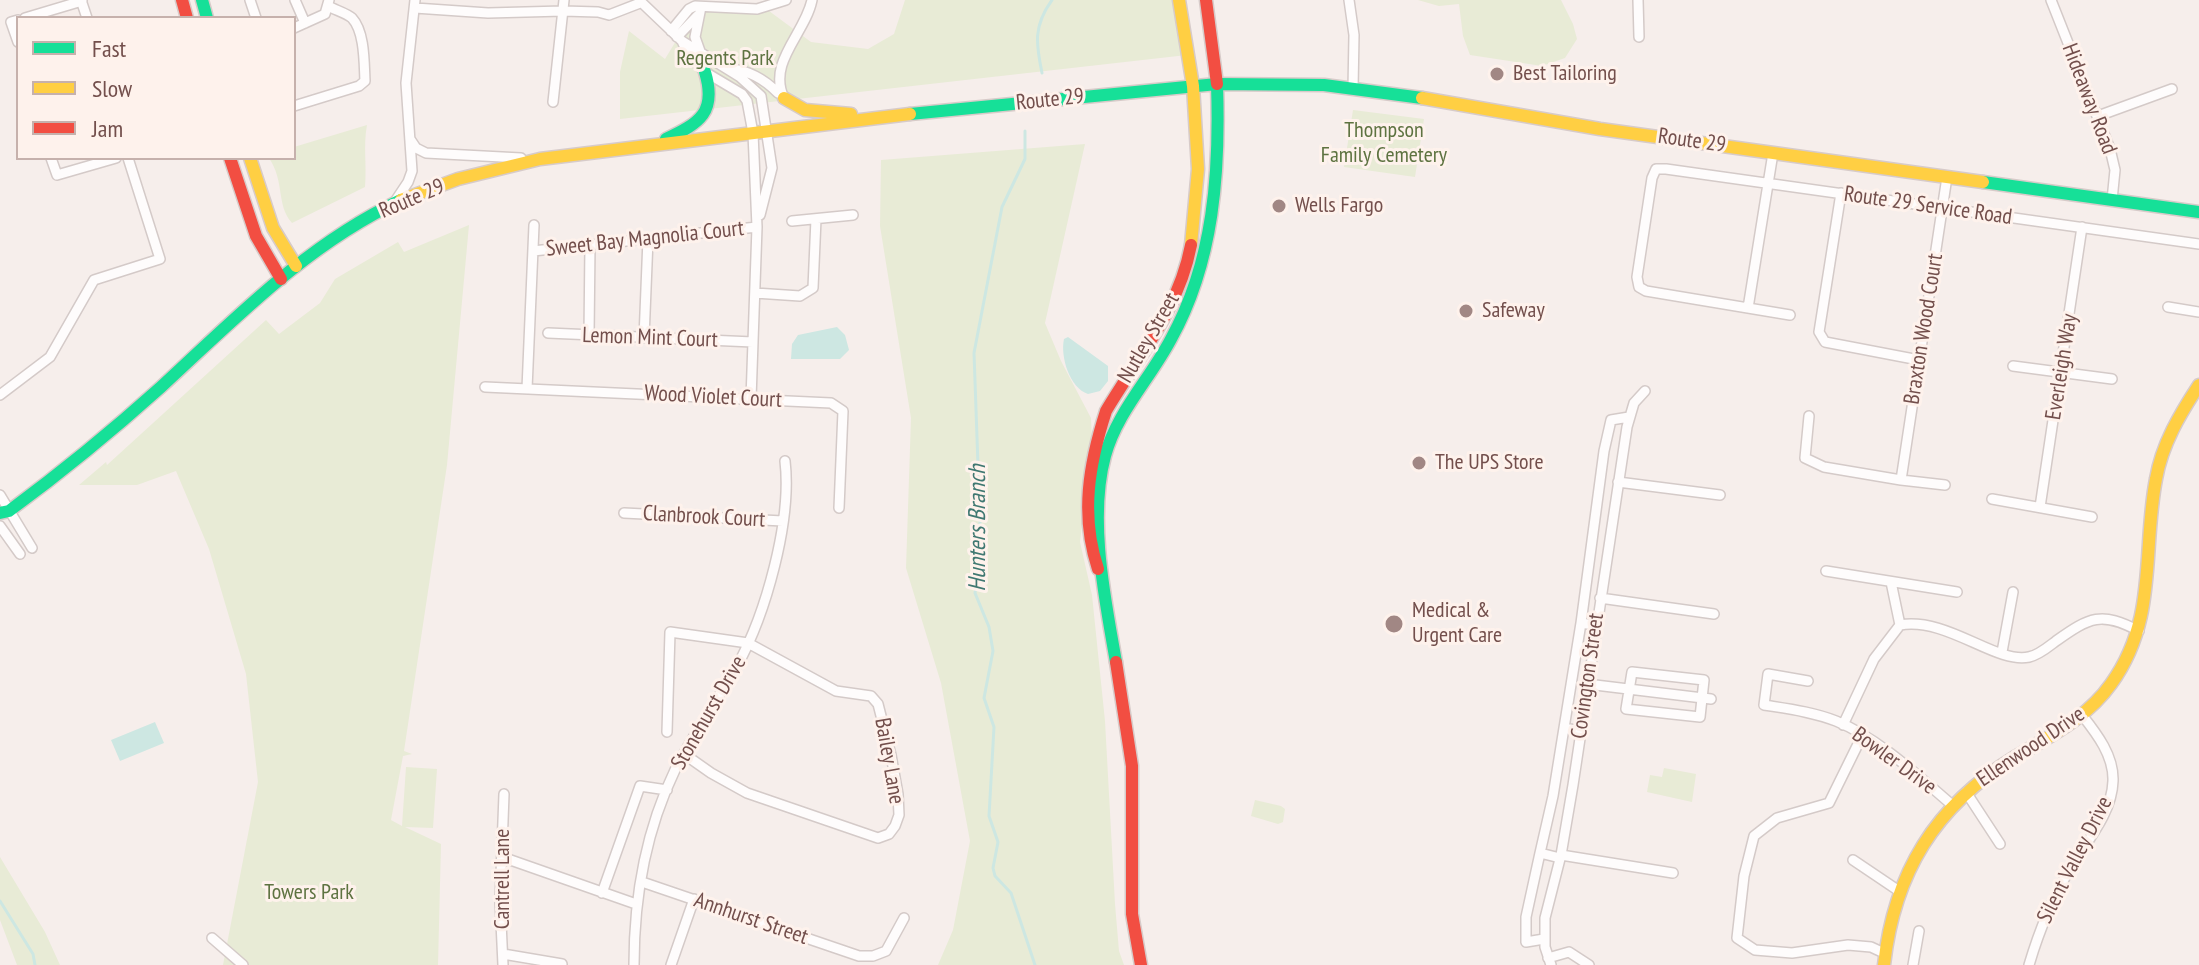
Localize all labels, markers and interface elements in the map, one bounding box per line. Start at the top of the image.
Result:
legend [16,16,296,160]
text: Fast [92,33,126,64]
street label: Hideaway Road [2056,40,2122,158]
park label: Regents Park [676,46,774,72]
place label: Best Tailoring [1513,61,1617,87]
marker: Best Tailoring [1488,65,1506,83]
text: Slow [92,73,132,104]
street label: Route 29 [1015,83,1085,117]
text: Jam [92,113,123,144]
park label: Thompson Family Cemetery [1321,118,1447,170]
street label: Route 29 [1656,123,1728,159]
street label: Route 29 [375,174,449,224]
street label: Route 29 Service Road [1842,181,2014,231]
place label: Wells Fargo [1295,193,1383,219]
marker: Wells Fargo [1270,197,1288,215]
street label: Sweet Bay Magnolia Court [545,215,745,263]
street label: Braxton Wood Court [1899,252,1949,406]
street label: Nutley Street [1113,288,1185,388]
place label: Safeway [1482,298,1545,324]
marker: Safeway [1457,302,1475,320]
street label: Everleigh Way [2041,312,2083,422]
street label: Lemon Mint Court [582,322,718,354]
street label: Wood Violet Court [644,380,782,414]
place label: The UPS Store [1435,450,1544,476]
marker: The UPS Store [1410,454,1428,472]
water label: Hunters Branch [964,464,992,592]
street label: Clanbrook Court [642,501,766,533]
place label: Medical & Urgent Care [1412,598,1502,650]
street label: Covington Street [1566,612,1610,740]
marker: Medical & Urgent Care [1383,613,1405,635]
street label: Stonehurst Drive [666,651,752,775]
street label: Ellenwood Drive [1972,701,2090,793]
street label: Bailey Lane [868,716,910,806]
street label: Bowler Drive [1847,722,1941,800]
street label: Silent Valley Drive [2032,792,2118,928]
street label: Cantrell Lane [490,829,516,929]
park label: Towers Park [264,880,354,906]
street label: Annhurst Street [691,887,811,951]

